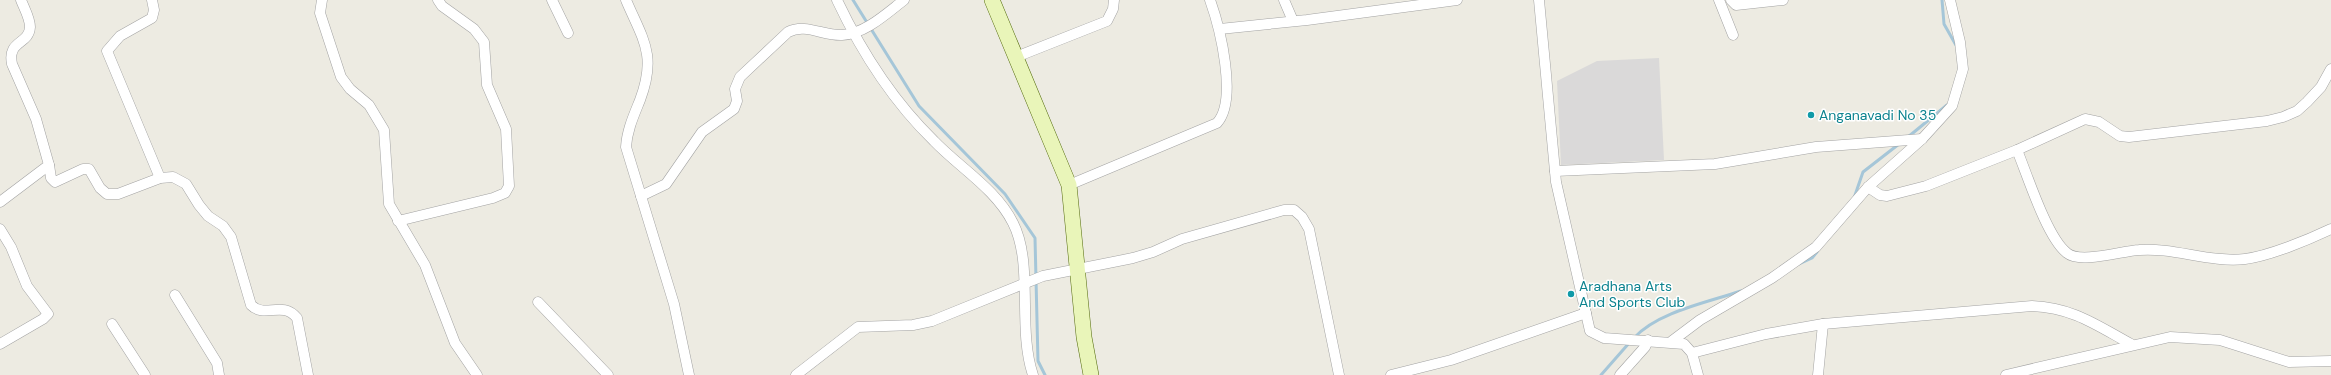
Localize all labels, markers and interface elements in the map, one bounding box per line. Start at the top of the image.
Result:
place label: Anganavadi No 35 [1819,106,1936,124]
marker: Anganavadi No 35 [1806,110,1816,120]
place label: Aradhana Arts And Sports Club [1579,277,1686,311]
marker: Aradhana Arts And Sports Club [1566,289,1576,299]

